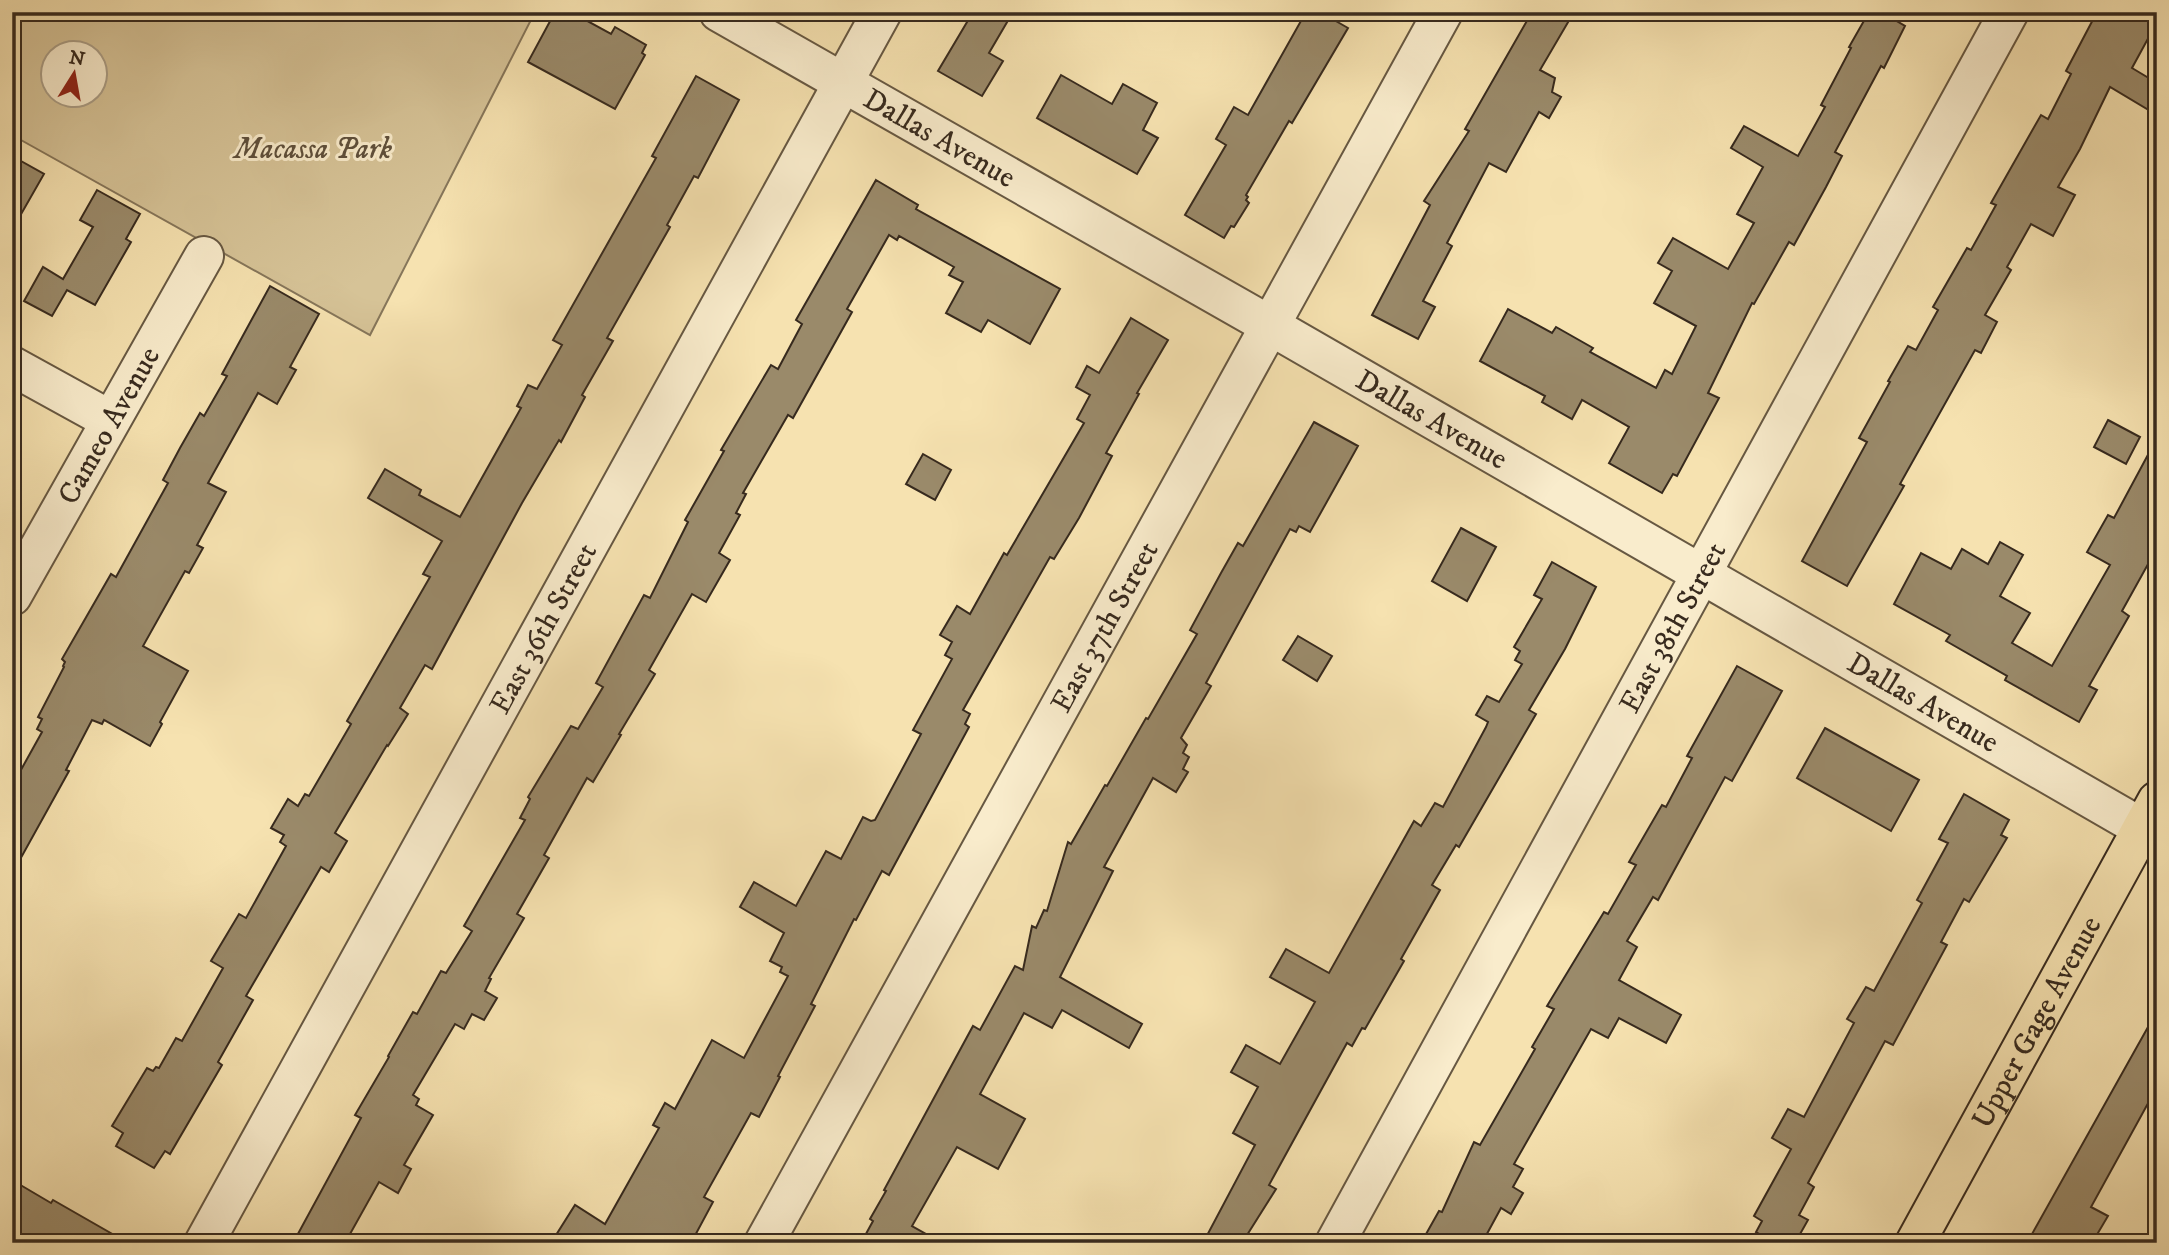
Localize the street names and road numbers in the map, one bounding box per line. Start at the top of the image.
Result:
street label: Dallas Avenue [856,81,1022,197]
street label: Cameo Avenue [51,341,169,511]
street label: Dallas Avenue [1349,362,1514,478]
street label: East 37th Street [1043,535,1167,719]
street label: East 38th Street [1612,536,1735,720]
street label: East 36th Street [482,537,606,721]
street label: Dallas Avenue [1840,645,2005,762]
street label: Upper Gage Avenue [1964,910,2110,1135]

